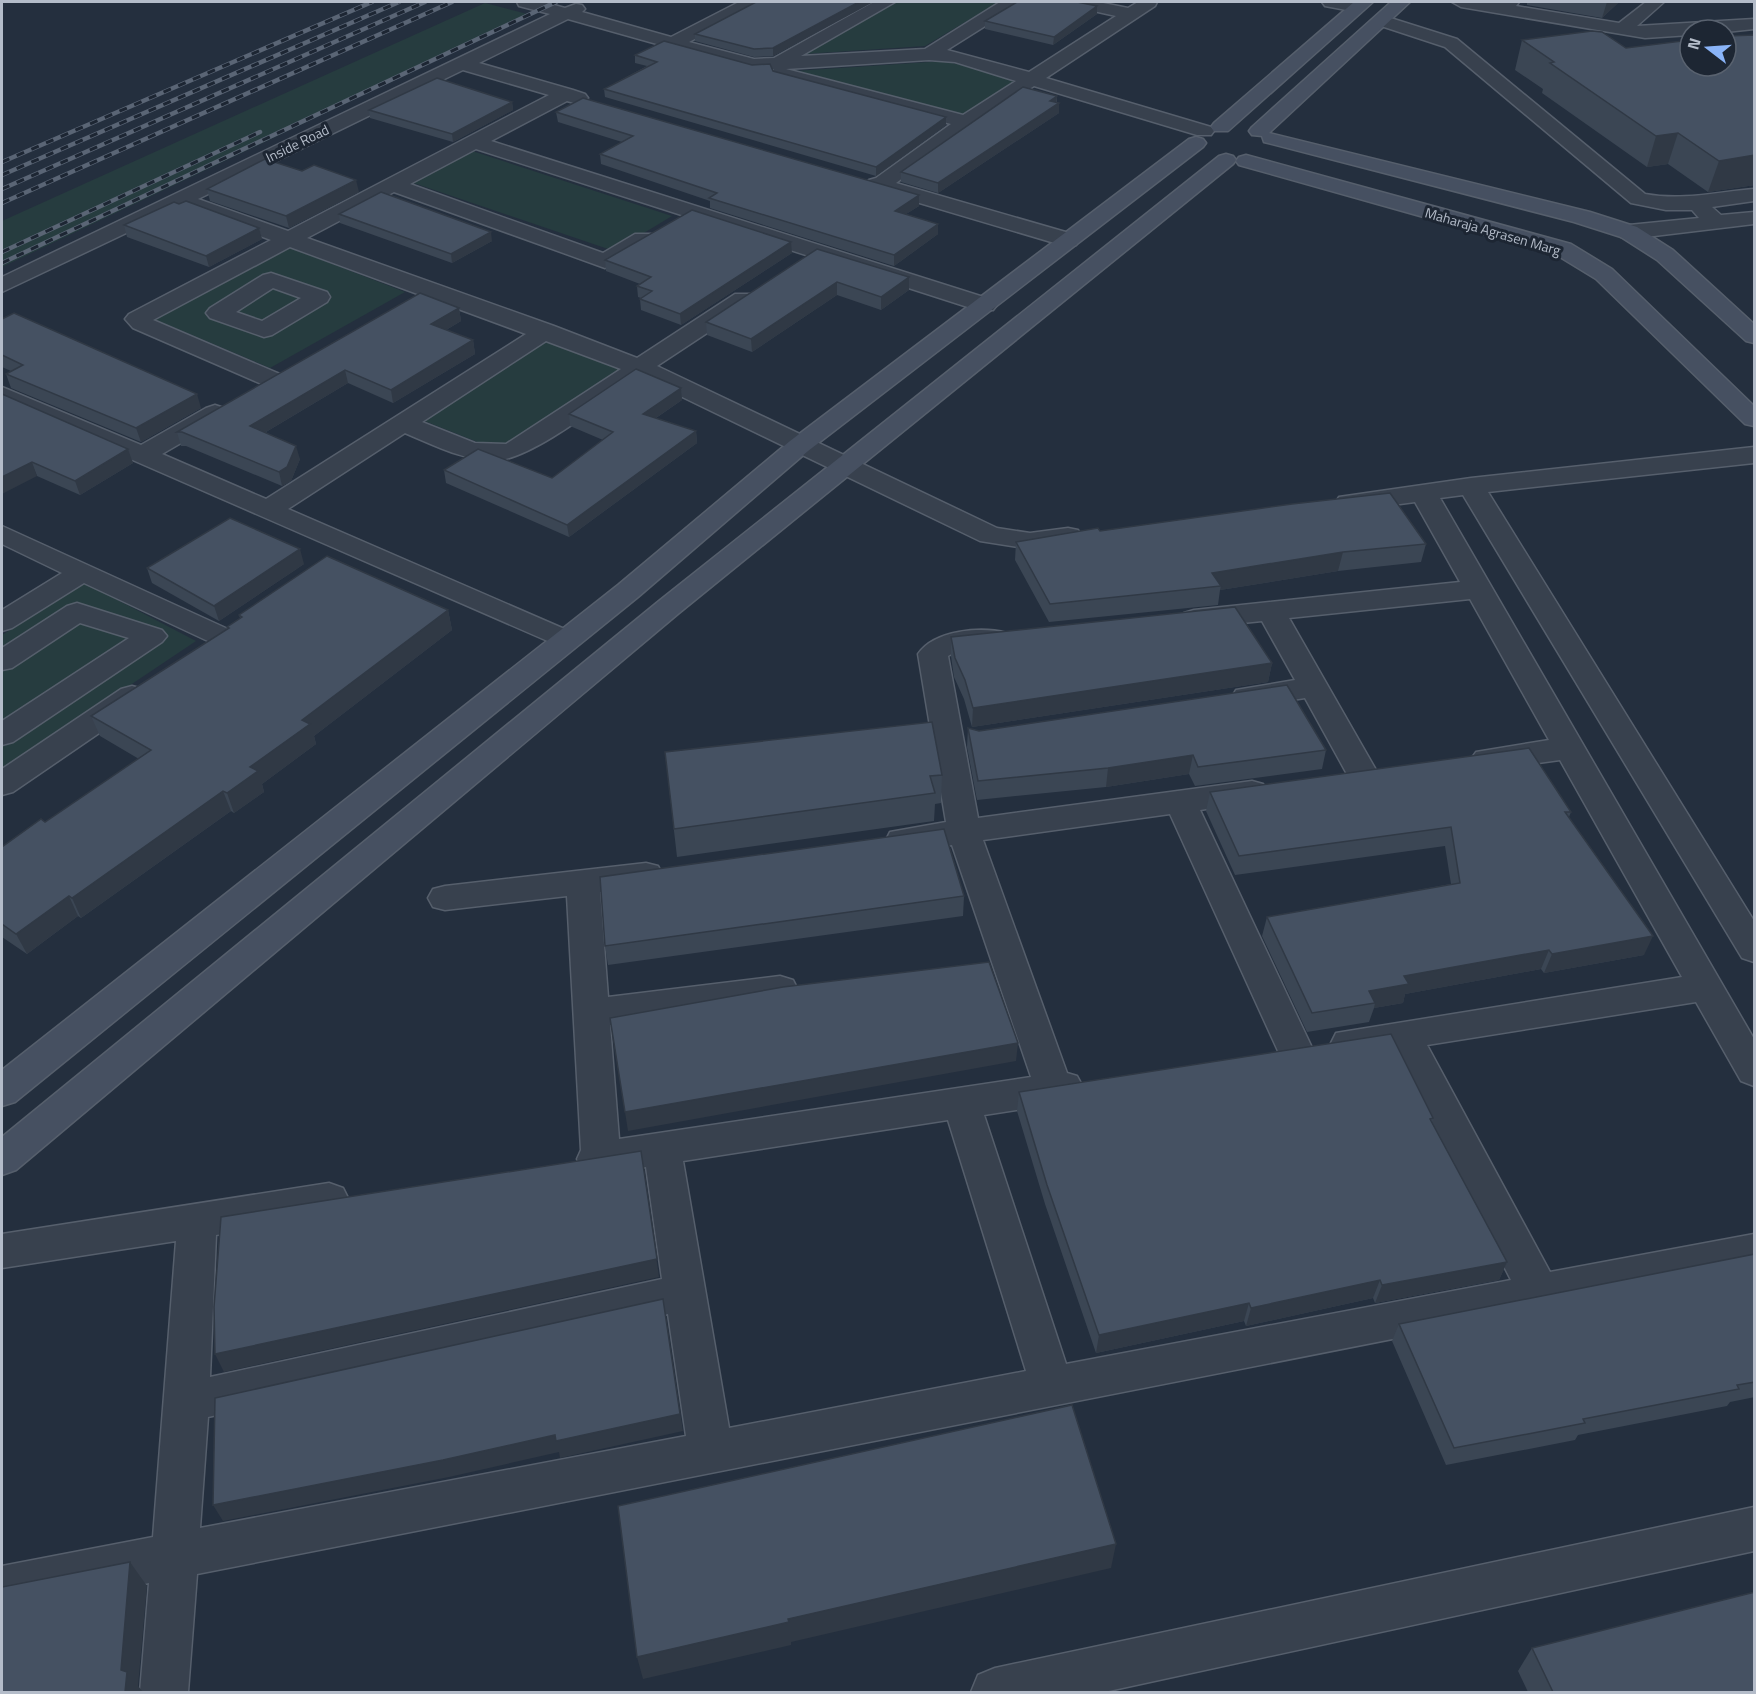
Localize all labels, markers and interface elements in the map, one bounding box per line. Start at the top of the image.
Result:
north arrow [1678,18,1738,78]
text: N [1681,35,1707,52]
street label: Inside Road [262,119,332,167]
street label: Maharaja Agrasen Marg [1423,202,1563,260]

